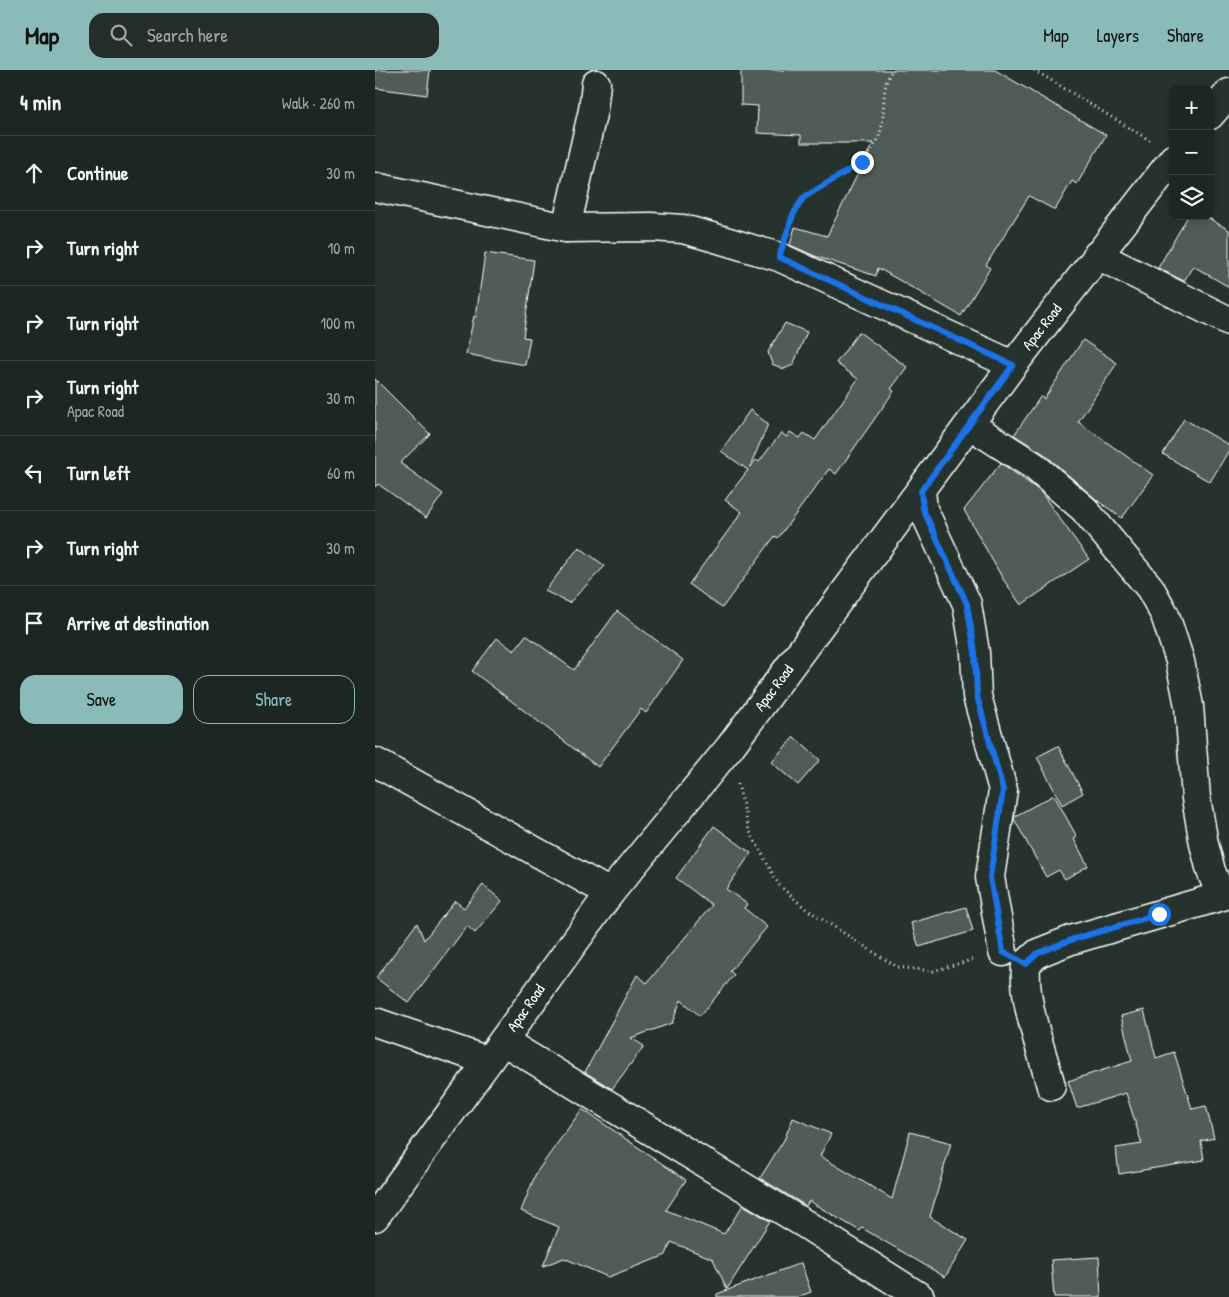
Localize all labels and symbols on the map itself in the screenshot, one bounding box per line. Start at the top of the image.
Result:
route end [851,151,874,174]
street label: Apac Road [1017,299,1066,354]
street label: Apac Road [749,660,798,715]
route start [1148,903,1171,926]
street label: Apac Road [502,980,550,1036]

